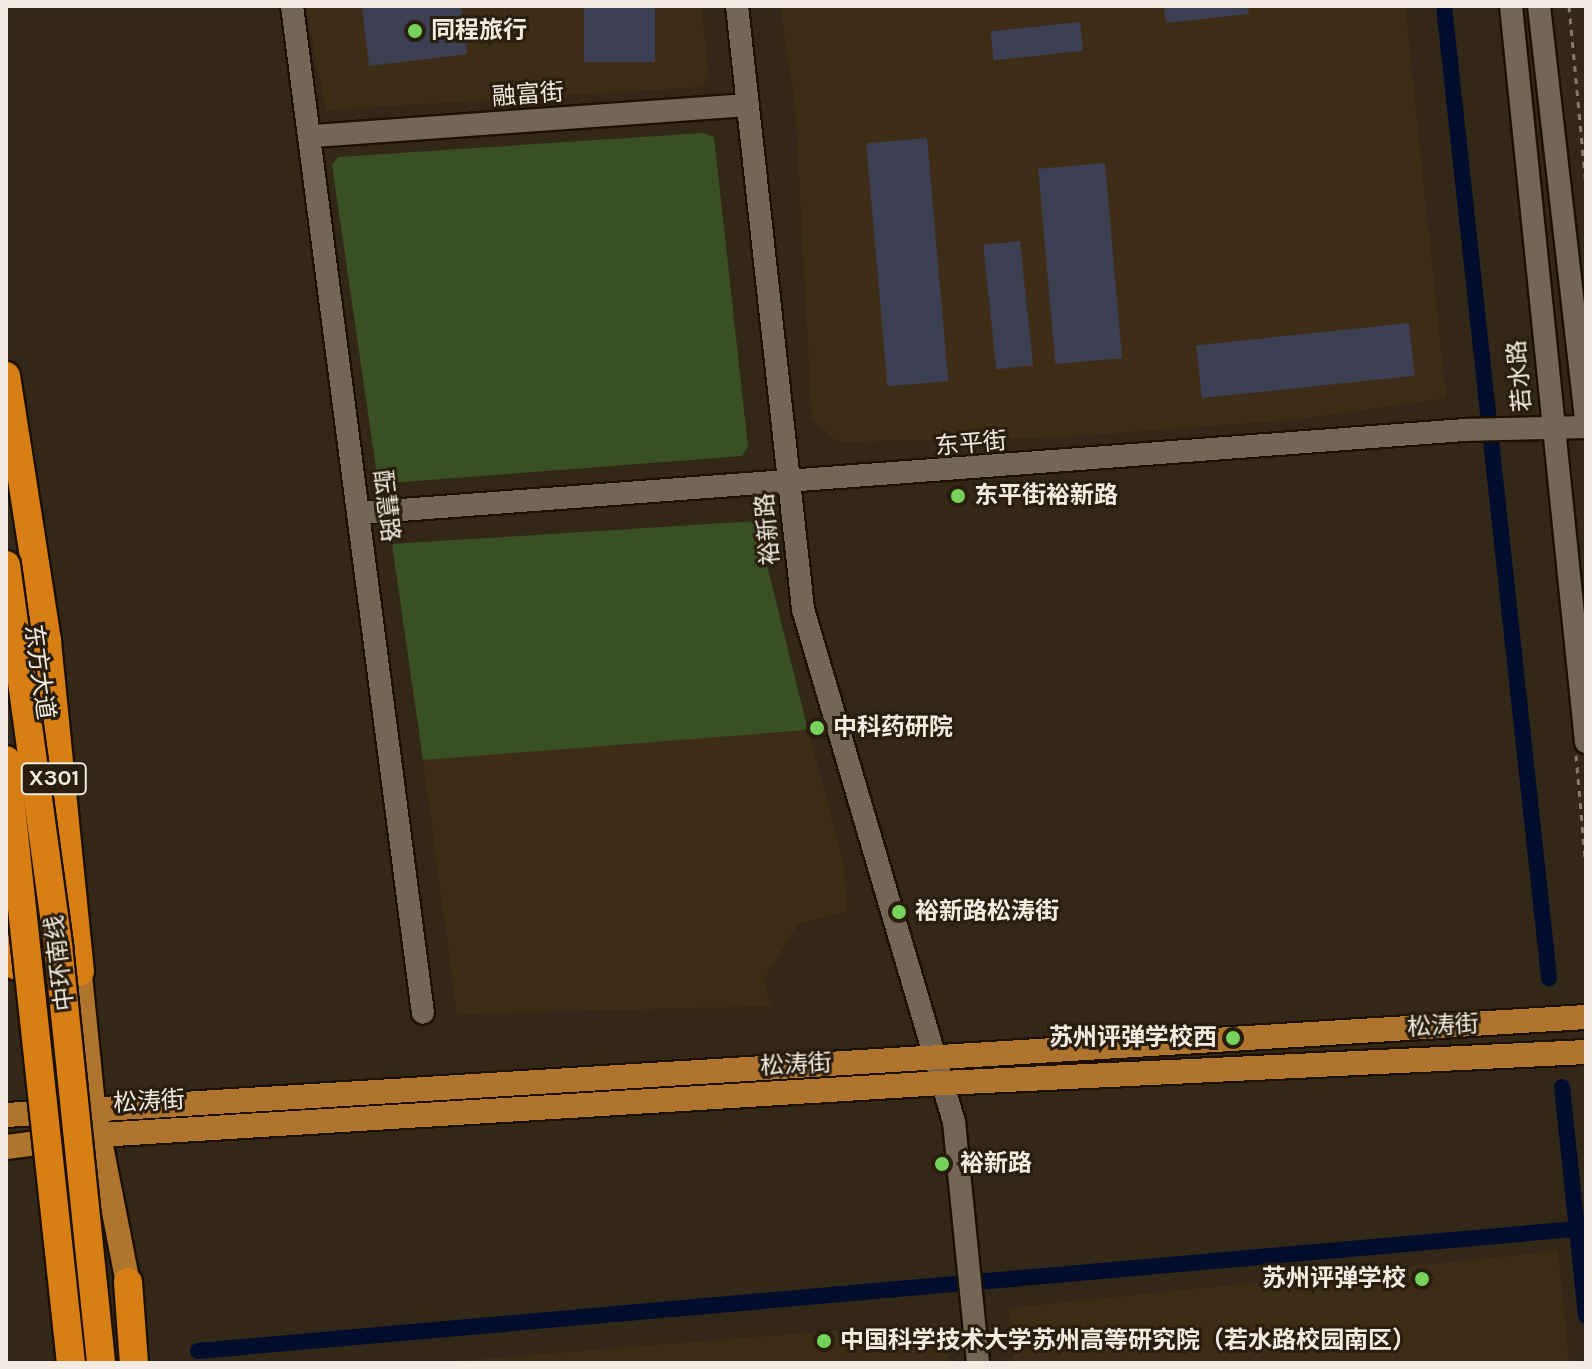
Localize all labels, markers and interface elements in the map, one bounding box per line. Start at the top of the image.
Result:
place label: 同程旅行 [431,17,527,45]
marker: 同程旅行 [406,22,424,40]
street label: 融富街 [491,78,565,112]
street label: 若水路 [1503,339,1537,413]
street label: 东平街 [934,427,1008,461]
street label: 酝慧路 [367,469,405,543]
place label: 东平街裕新路 [974,482,1118,510]
marker: 东平街裕新路 [949,487,967,505]
street label: 裕新路 [751,492,785,566]
street label: 东方大道 [18,622,60,722]
place label: 中科药研院 [833,714,953,742]
marker: 中科药研院 [808,719,826,737]
road number: X301 [20,761,88,797]
place label: 裕新路松涛街 [915,898,1059,926]
marker: 裕新路松涛街 [890,903,908,921]
street label: 中环南线 [40,914,80,1012]
street label: 松涛街 [1406,1010,1480,1042]
place label: 苏州评弹学校西 [1049,1024,1217,1052]
marker: 苏州评弹学校西 [1224,1029,1242,1047]
street label: 松涛街 [759,1049,833,1081]
street label: 松涛街 [112,1086,186,1118]
place label: 裕新路 [960,1150,1032,1178]
marker: 裕新路 [931,1153,953,1175]
place label: 苏州评弹学校 [1262,1265,1406,1293]
marker: 苏州评弹学校 [1413,1270,1431,1288]
place label: 中国科学技术大学苏州高等研究院（若水路校园南区） [840,1327,1416,1355]
marker: 中国科学技术大学苏州高等研究院（若水路校园南区） [815,1332,833,1350]

